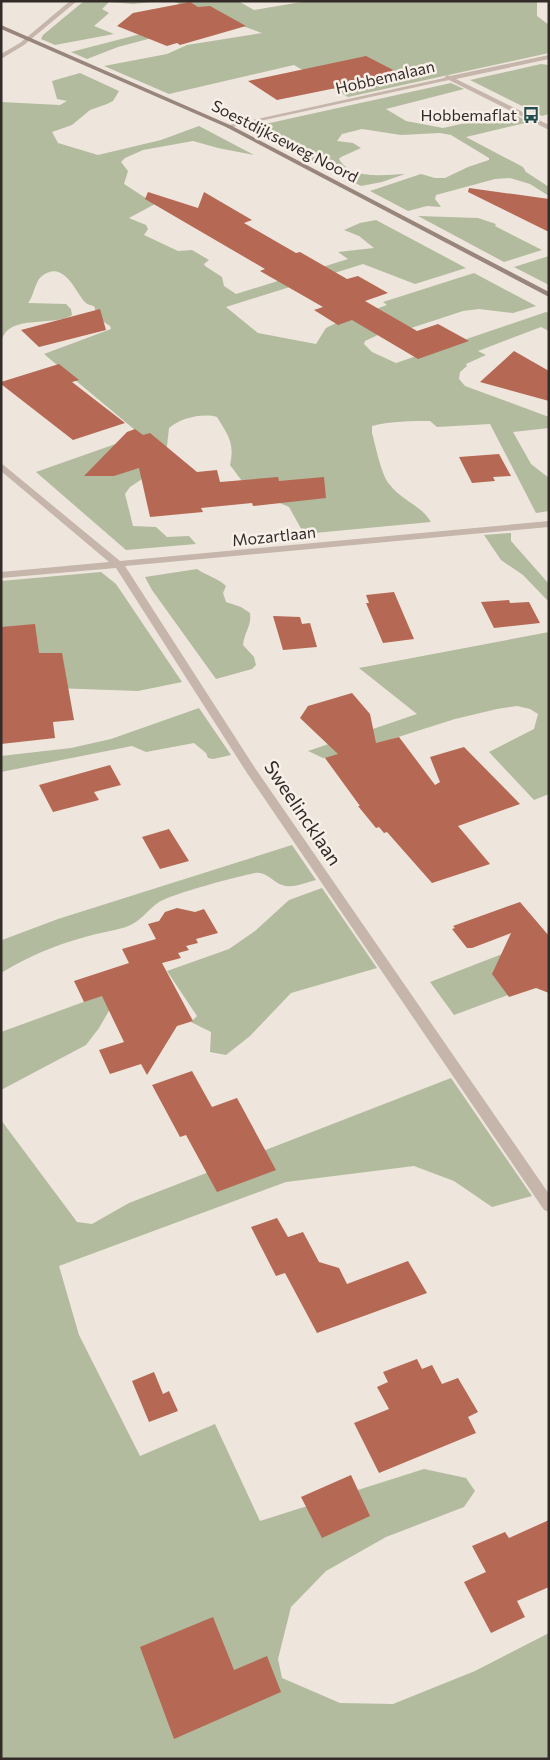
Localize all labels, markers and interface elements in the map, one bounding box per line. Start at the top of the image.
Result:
street label: Hobbemalaan [333,56,436,97]
street label: Soestdijkseweg Noord [209,95,362,186]
place label: Hobbemaflat [420,105,517,124]
bus stop icon: Hobbemaflat [521,105,541,125]
street label: Mozartlaan [231,522,317,549]
street label: Sweelincklaan [260,756,347,870]

